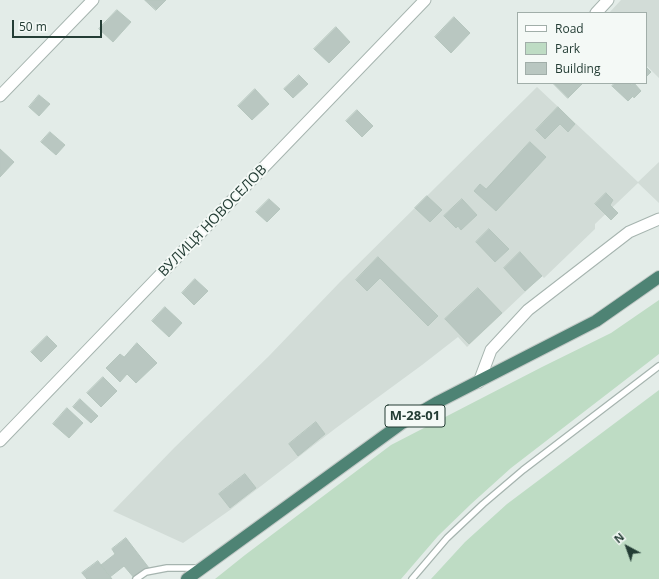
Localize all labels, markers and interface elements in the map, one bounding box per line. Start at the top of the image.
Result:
scale bar [14,12,104,38]
legend [517,12,647,84]
text: 50 m [19,18,47,35]
text: Road [555,20,584,37]
text: Park [555,40,580,57]
text: Building [555,60,600,77]
street label: ВУЛИЦЯ НОВОСЕЛОВ [155,162,271,280]
road number: М-28-01 [385,405,445,427]
north arrow [607,527,647,567]
text: N [610,529,627,546]

